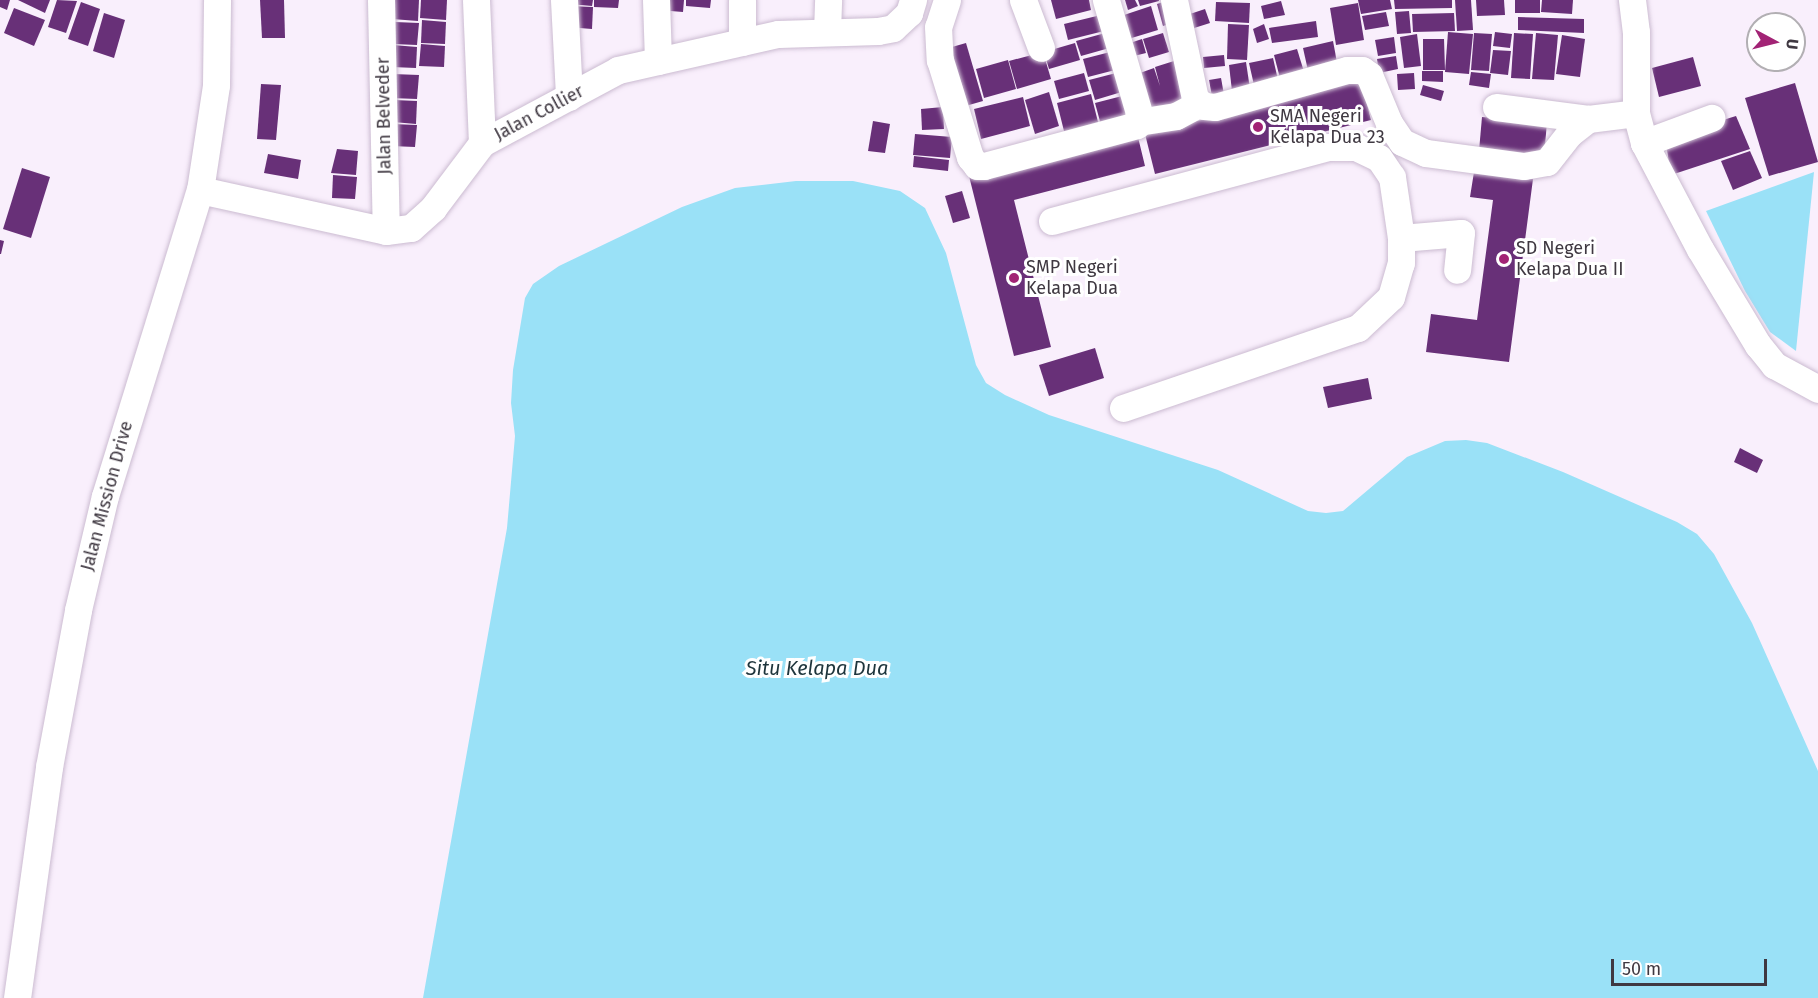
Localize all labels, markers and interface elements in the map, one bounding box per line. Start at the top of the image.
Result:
north arrow [1746,12,1806,72]
text: U [1782,38,1802,50]
street label: Jalan Belveder [372,57,396,175]
street label: Jalan Collier [491,80,587,146]
place label: SMA Negeri Kelapa Dua 23 [1270,106,1385,148]
marker: SMA Negeri Kelapa Dua 23 [1251,120,1265,134]
place label: SD Negeri Kelapa Dua II [1516,238,1623,280]
marker: SD Negeri Kelapa Dua II [1497,252,1511,266]
place label: SMP Negeri Kelapa Dua [1026,257,1118,300]
marker: SMP Negeri Kelapa Dua [1007,271,1021,285]
street label: Jalan Mission Drive [77,419,137,573]
water label: Situ Kelapa Dua [746,656,888,680]
scale bar [1614,947,1770,985]
text: 50 m [1622,958,1661,980]

